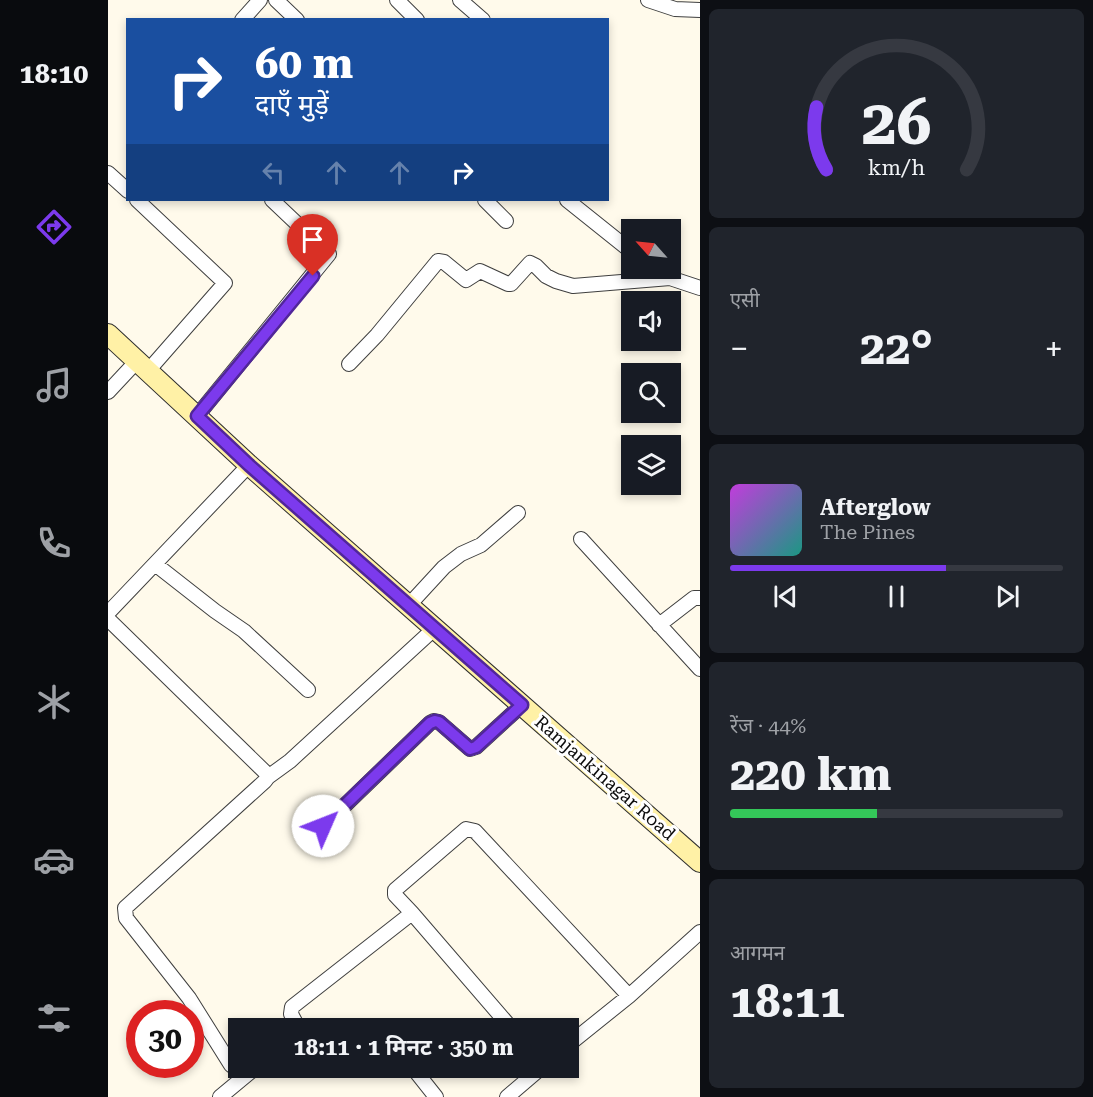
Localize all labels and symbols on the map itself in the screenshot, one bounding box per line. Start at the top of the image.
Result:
pin [287,214,338,276]
north arrow [621,219,681,279]
street label: Ramjankinagar Road [531,711,680,845]
position arrow [291,794,355,858]
speed limit sign: 30 [126,1000,204,1078]

